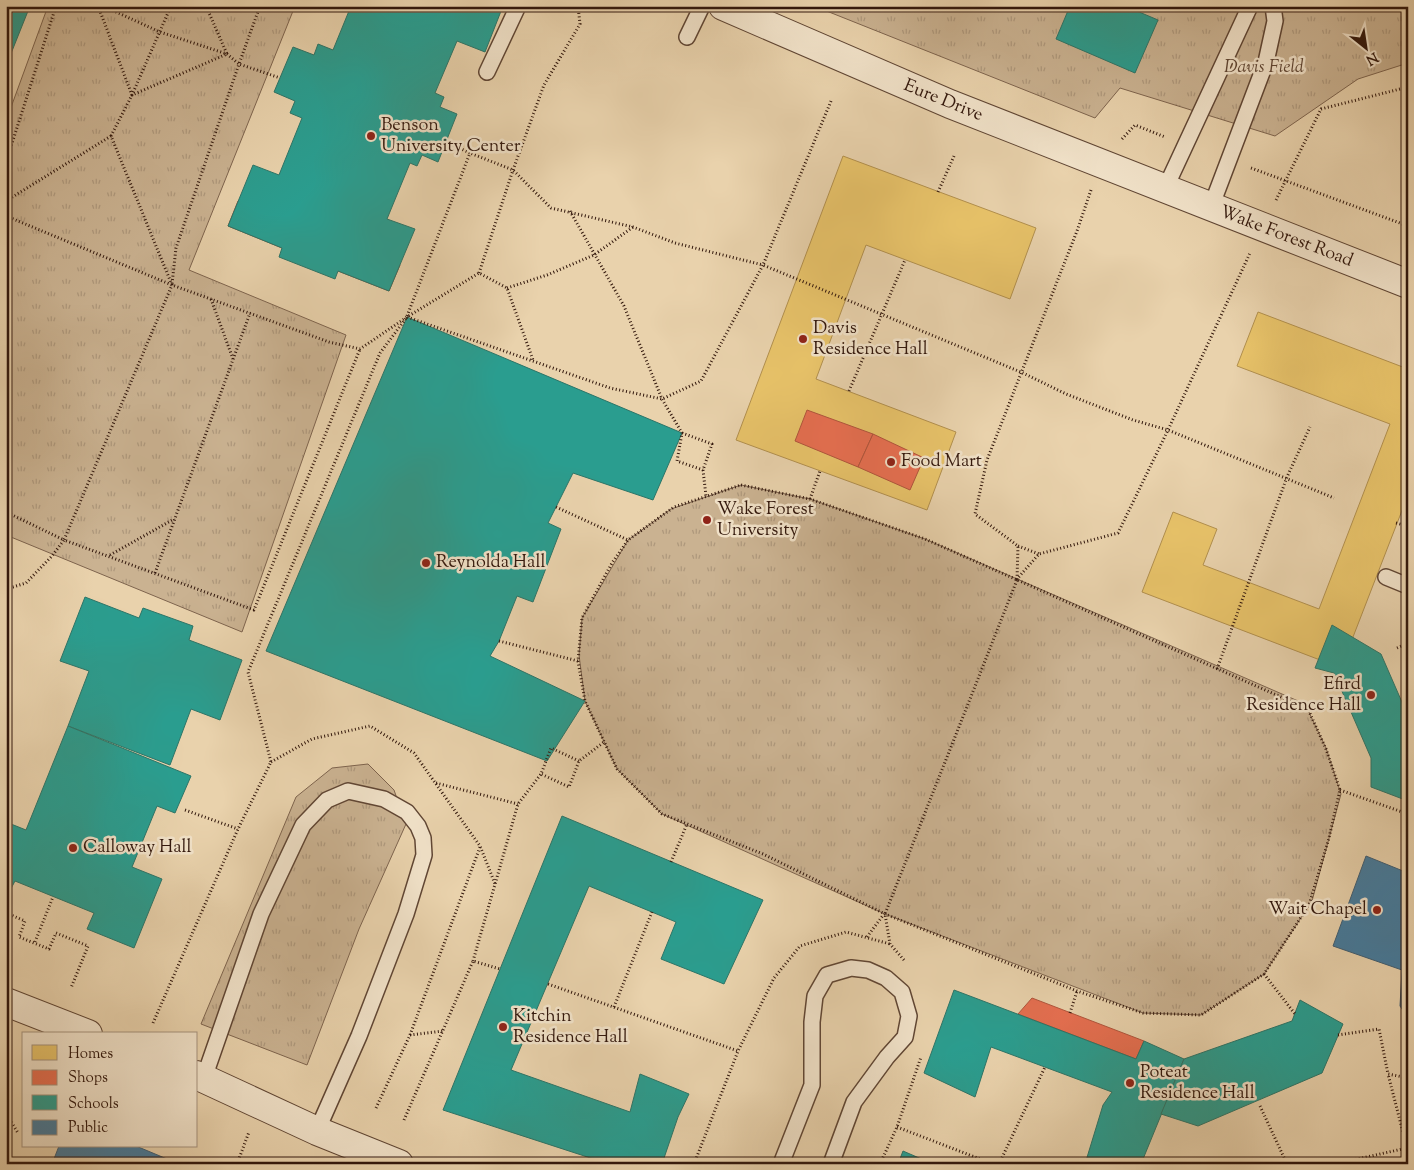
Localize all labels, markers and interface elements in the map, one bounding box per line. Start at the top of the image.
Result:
north arrow [1342,22,1392,72]
text: N [1362,46,1381,69]
park label: Davis Field [1224,55,1304,81]
street label: Eure Drive [899,73,987,129]
place label: Benson University Center [381,113,521,160]
marker: Benson University Center [365,130,377,142]
street label: Wake Forest Road [1215,200,1357,274]
place label: Davis Residence Hall [813,316,928,363]
marker: Davis Residence Hall [797,333,809,345]
place label: Food Mart [901,449,982,475]
marker: Food Mart [885,456,897,468]
place label: Wake Forest University [717,497,814,544]
marker: Wake Forest University [701,514,713,526]
place label: Reynolda Hall [436,550,545,576]
marker: Reynolda Hall [420,557,432,569]
place label: Efird Residence Hall [1246,672,1361,719]
marker: Efird Residence Hall [1365,689,1377,701]
place label: Calloway Hall [83,835,192,861]
marker: Calloway Hall [67,842,79,854]
place label: Wait Chapel [1268,897,1367,923]
marker: Wait Chapel [1371,904,1383,916]
place label: Kitchin Residence Hall [513,1004,628,1051]
marker: Kitchin Residence Hall [497,1021,509,1033]
legend [22,1032,198,1148]
text: Homes [68,1044,113,1065]
place label: Poteat Residence Hall [1140,1060,1255,1107]
text: Shops [68,1068,108,1089]
marker: Poteat Residence Hall [1124,1077,1136,1089]
text: Schools [68,1094,119,1115]
text: Public [68,1118,108,1139]

